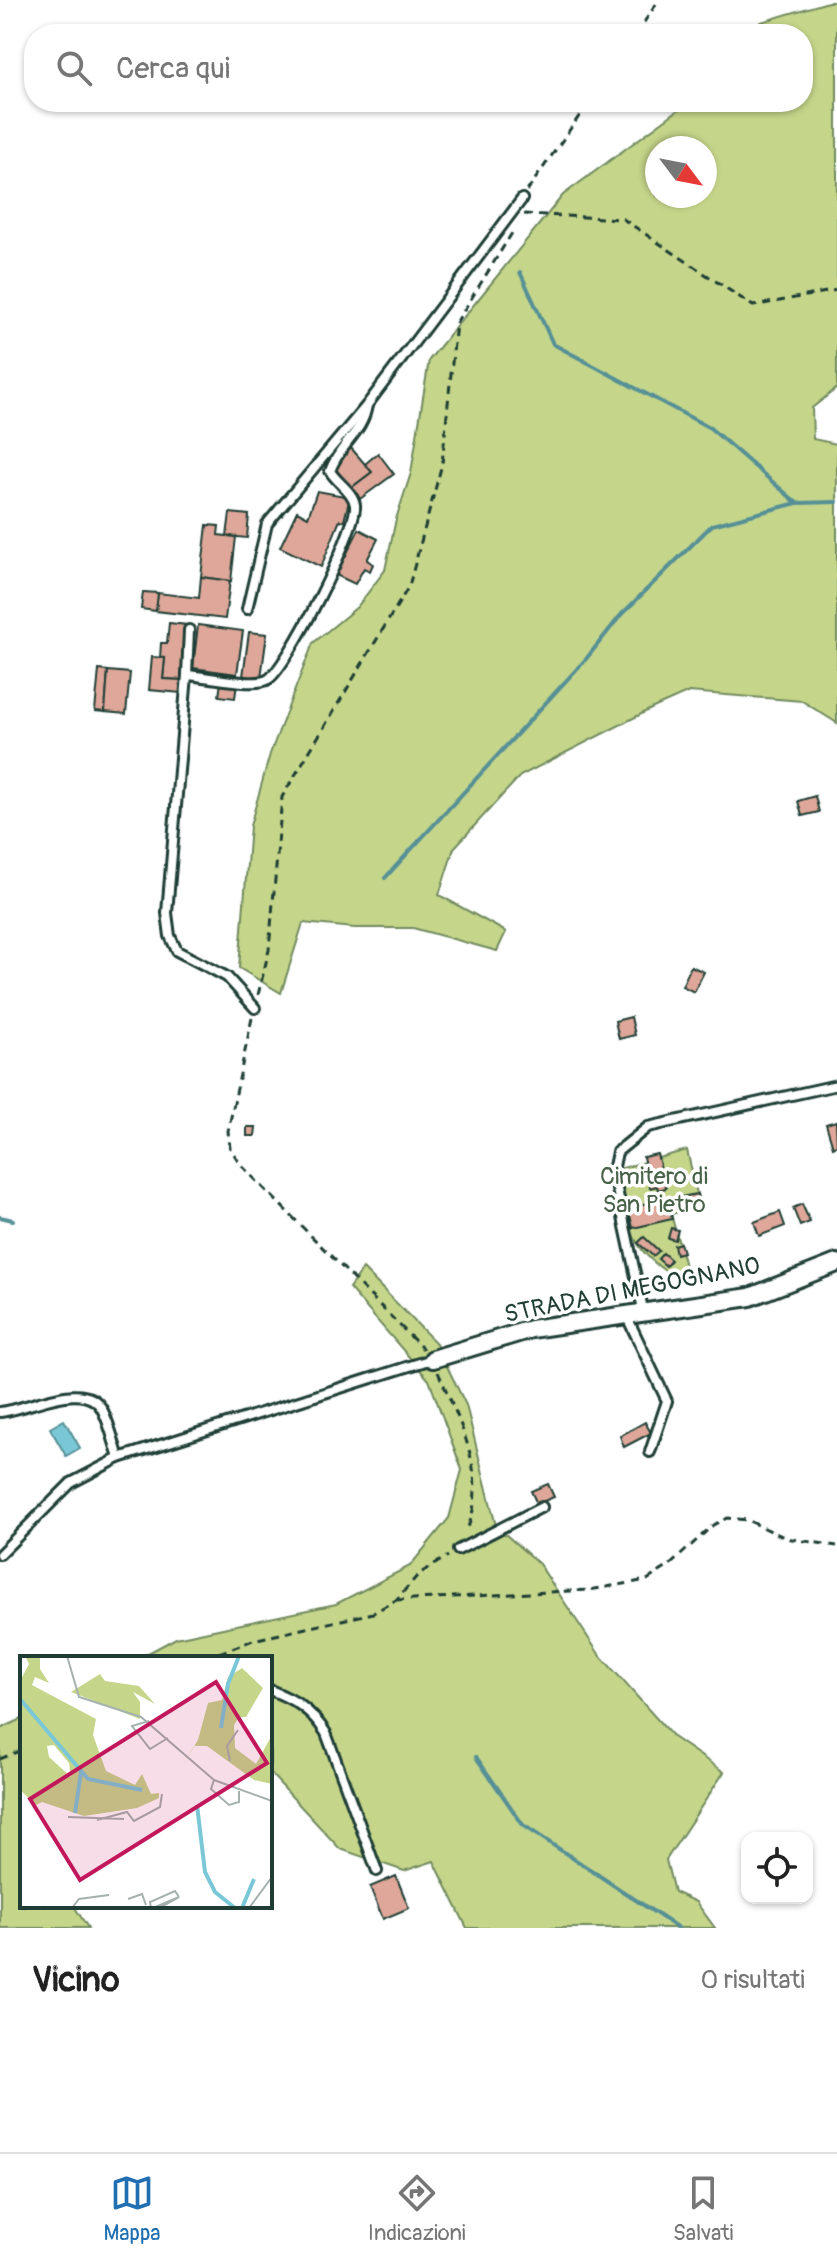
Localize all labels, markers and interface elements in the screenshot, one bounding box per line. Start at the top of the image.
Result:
search box [24,24,813,112]
icon: search [52,46,96,90]
text: Cerca qui [116,50,230,87]
north arrow [645,136,717,208]
park label: Cimitero di San Pietro [600,1162,708,1219]
street label: STRADA DI MEGOGNANO [502,1251,762,1329]
inset map [20,1656,272,1908]
map controls [741,1832,813,1904]
button: locate [741,1832,813,1904]
text: Vicino [32,1959,120,2002]
text: 0 risultati [700,1964,805,1996]
tab: Mappa [104,2171,161,2247]
tab: Indicazioni [368,2171,466,2247]
tab: Salvati [673,2171,733,2247]

